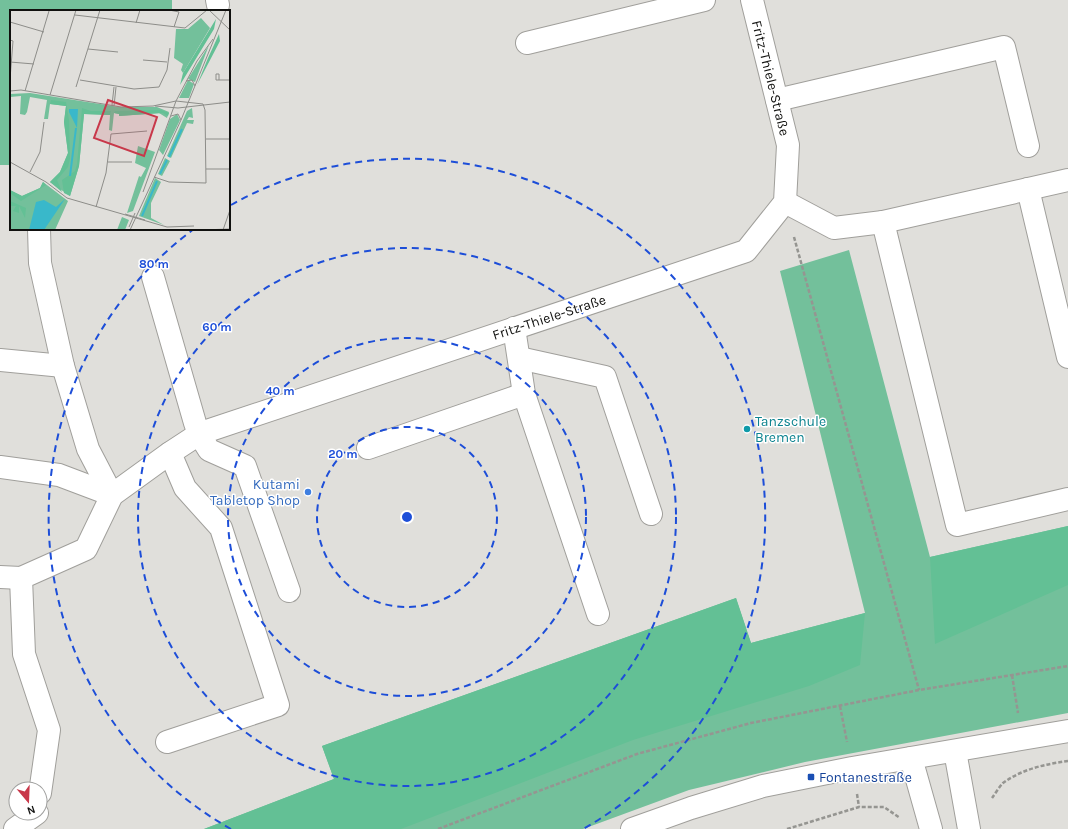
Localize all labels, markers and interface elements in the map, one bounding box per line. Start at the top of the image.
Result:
inset map [10,10,230,230]
street label: Fritz-Thiele-Straße [748,19,793,138]
text: 80 m [139,257,169,271]
street label: Fritz-Thiele-Straße [490,291,608,344]
text: 60 m [202,320,232,334]
text: 40 m [265,384,295,398]
place label: Tanzschule Bremen [755,413,826,446]
marker: Tanzschule Bremen [742,424,752,434]
text: 20 m [328,447,358,461]
place label: Kutami Tabletop Shop [210,476,300,509]
marker: Kutami Tabletop Shop [303,487,313,497]
centre of rings [400,510,414,524]
place label: Fontanestraße [819,769,912,786]
marker: Fontanestraße [806,772,816,782]
north arrow [8,781,48,821]
text: N [25,803,37,817]

